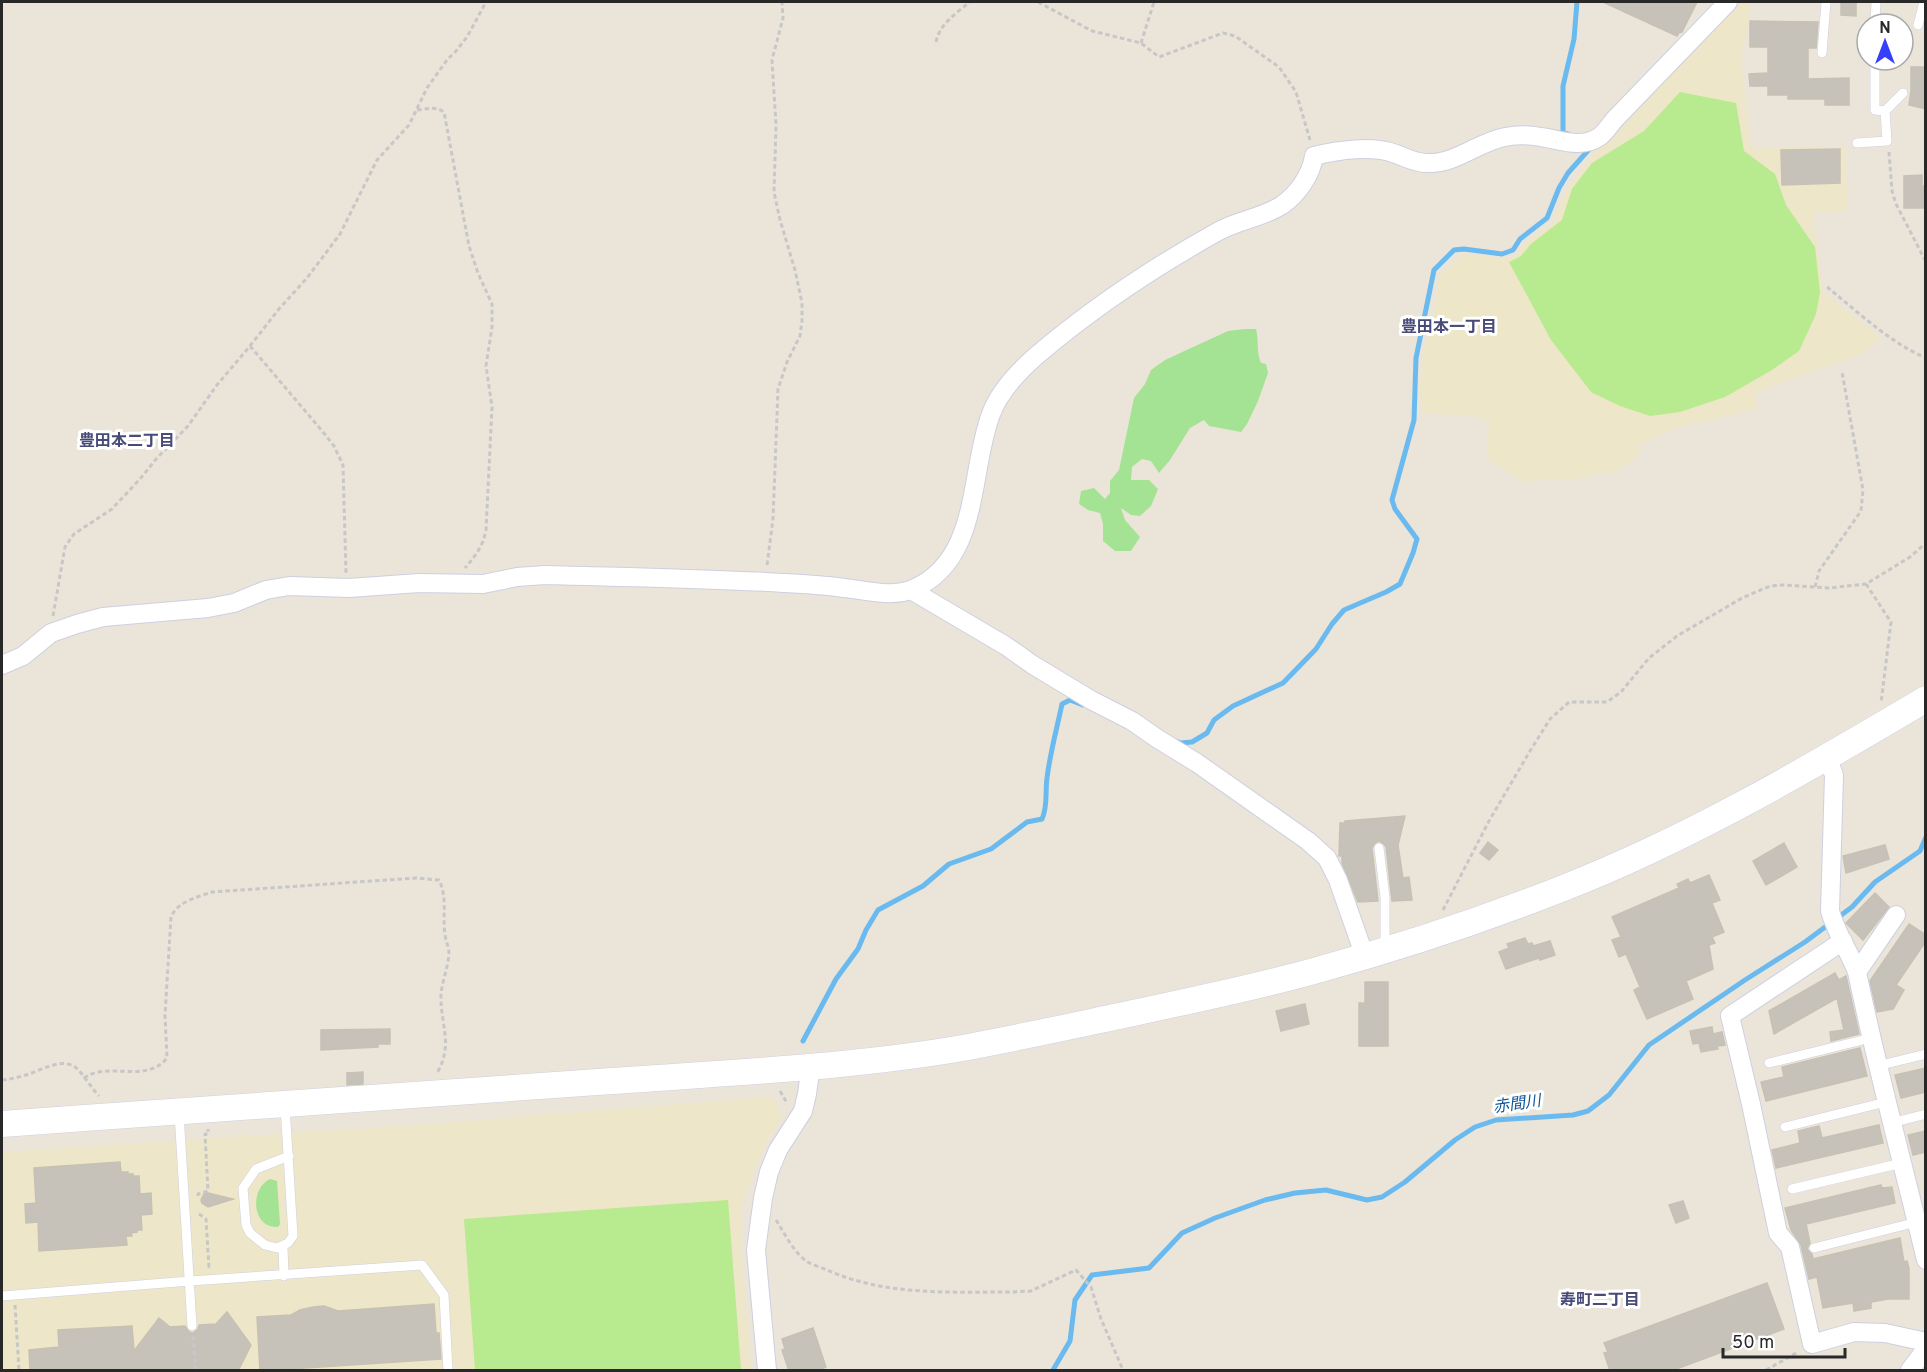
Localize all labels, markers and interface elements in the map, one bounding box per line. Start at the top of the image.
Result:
north arrow [1855,12,1915,72]
text: N [1879,19,1891,39]
district label: 豊田本一丁目 [1401,318,1497,338]
district label: 豊田本二丁目 [79,432,175,452]
water label: 赤間川 [1492,1091,1544,1118]
district label: 寿町二丁目 [1560,1291,1640,1311]
scale bar [1723,1321,1844,1359]
text: 50 m [1732,1332,1774,1355]

